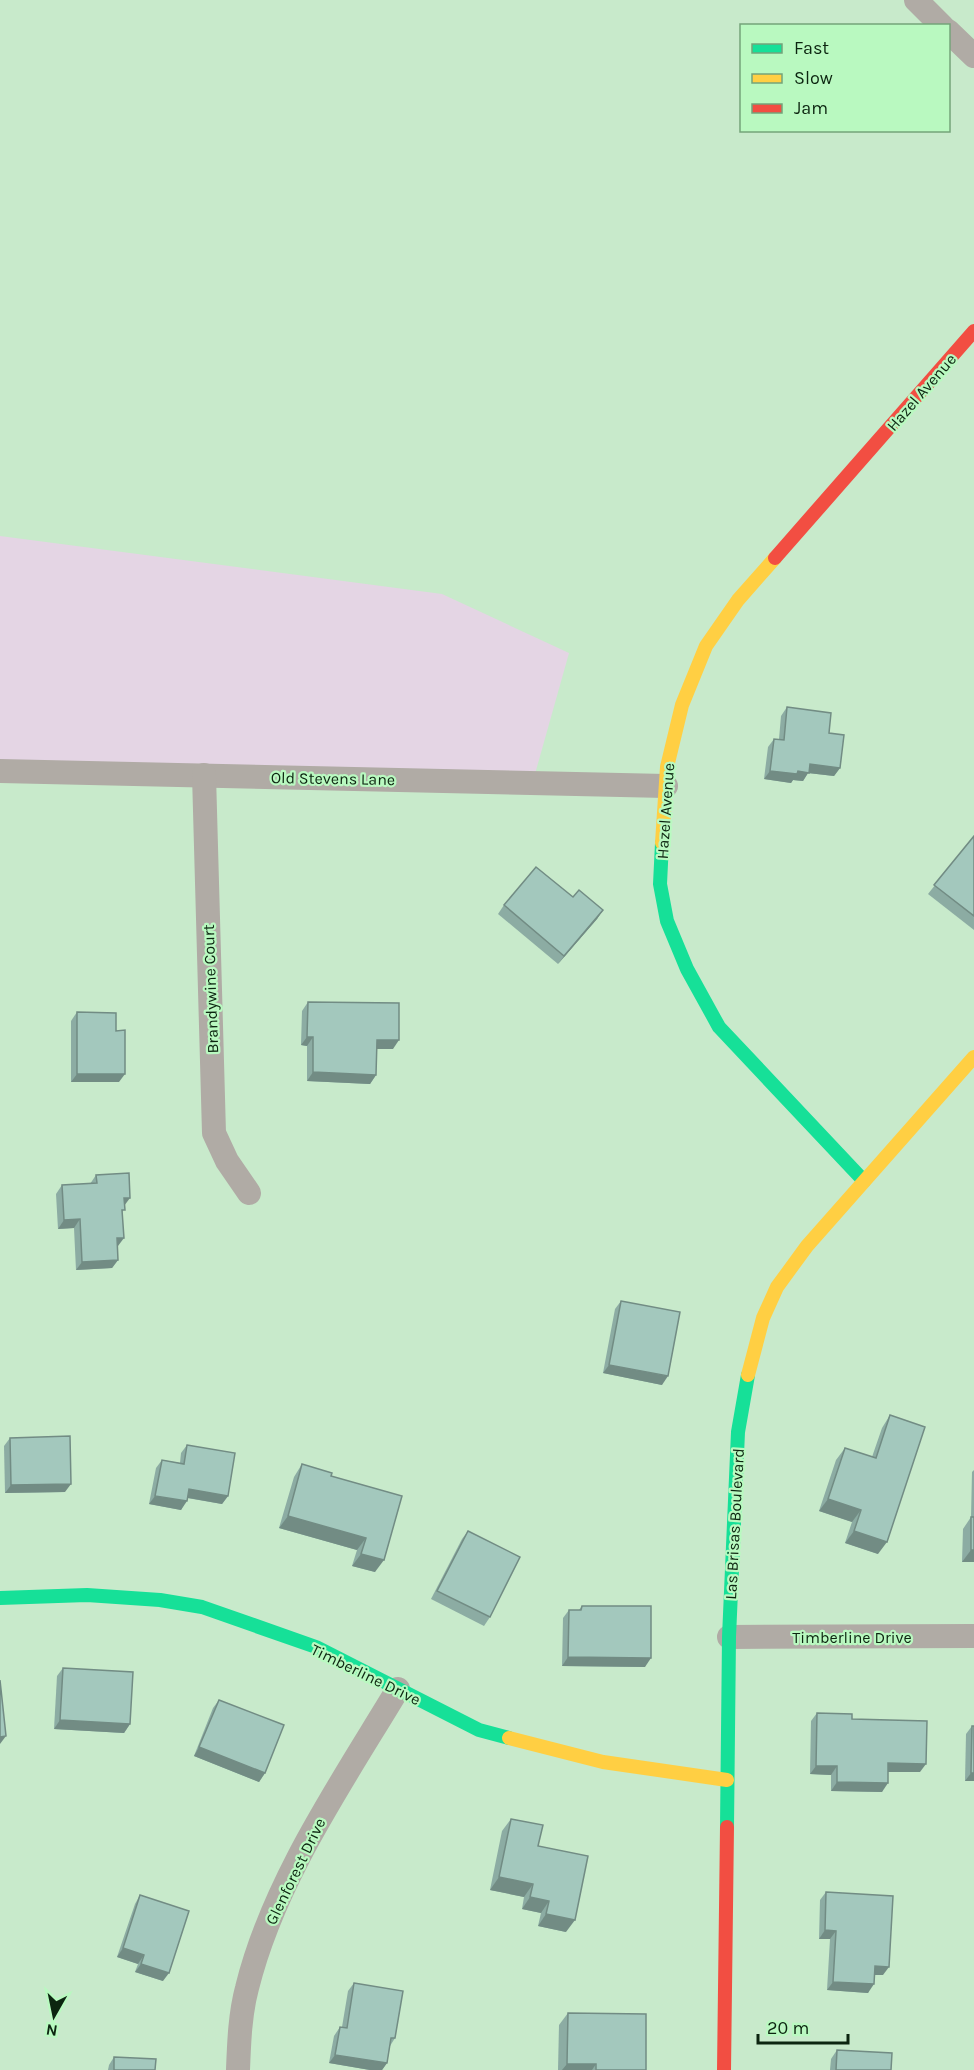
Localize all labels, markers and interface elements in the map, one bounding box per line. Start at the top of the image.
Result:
legend [740,24,950,132]
text: Fast [794,37,829,59]
text: Slow [794,67,833,89]
text: Jam [794,97,828,119]
street label: Hazel Avenue [883,350,960,435]
street label: Hazel Avenue [653,762,678,860]
street label: Old Stevens Lane [271,768,395,789]
street label: Brandywine Court [199,924,222,1054]
street label: Las Brisas Boulevard [721,1448,748,1600]
street label: Timberline Drive [792,1628,912,1647]
street label: Timberline Drive [308,1640,424,1709]
street label: Glenforest Drive [261,1815,330,1928]
north arrow [24,1986,84,2046]
scale bar [758,2007,848,2045]
text: 20 m [767,2017,809,2039]
text: N [45,2020,59,2041]

